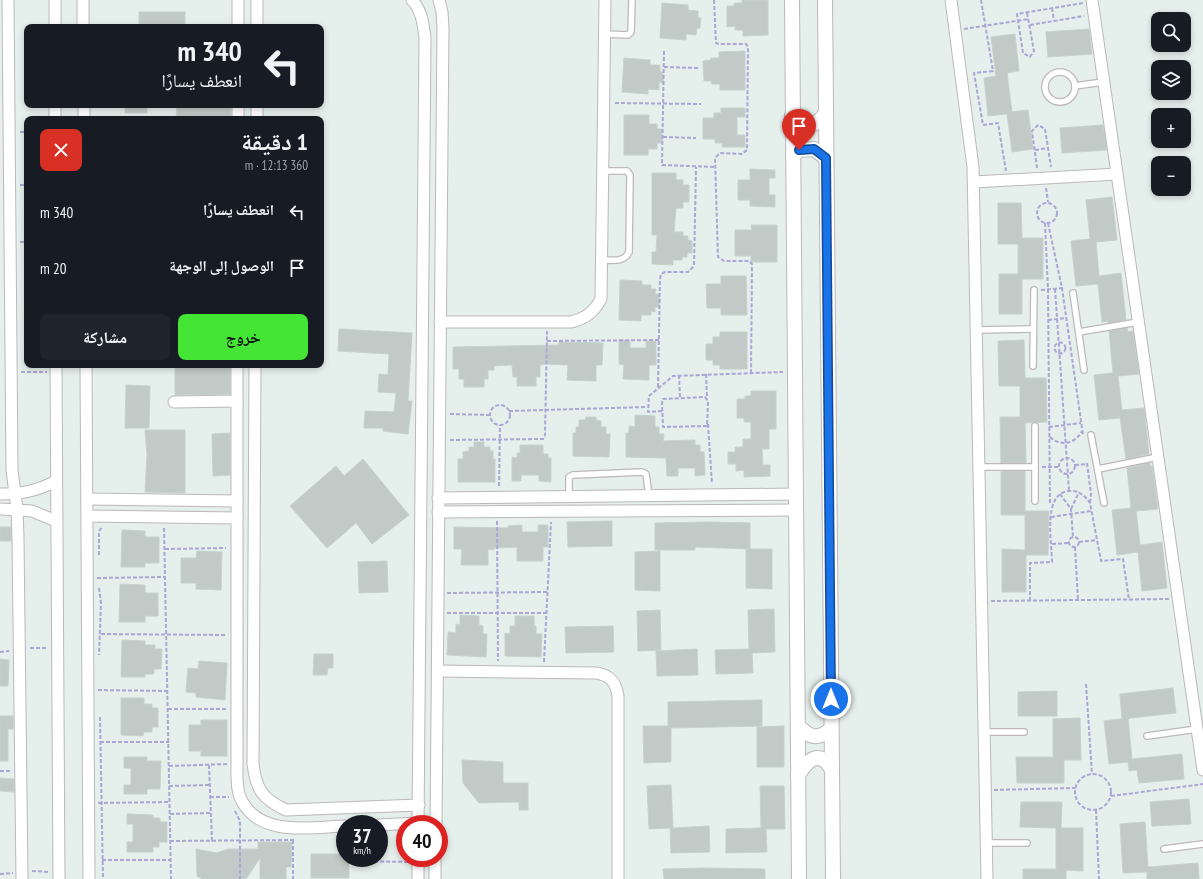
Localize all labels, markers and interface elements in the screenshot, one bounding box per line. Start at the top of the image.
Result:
map controls [1151,12,1191,196]
button: search [1151,12,1191,52]
text: 340 m [178,32,242,69]
icon: left [256,40,308,92]
button: layers [1151,60,1191,100]
text: انعطف يسارًا [162,69,242,92]
button: + [1151,108,1191,148]
pin [782,109,816,150]
icon: arrive [788,115,810,137]
text: 1 دقيقة [241,126,308,157]
button: close [40,129,82,171]
button: − [1151,156,1191,196]
text: 360 m · 12:13 [245,157,308,174]
text: انعطف يسارًا [203,200,274,219]
icon: left [286,201,308,223]
text: 340 m [40,203,73,222]
text: الوصول إلى الوجهة [169,256,274,275]
icon: arrive [286,257,308,279]
text: 20 m [40,259,66,278]
button: مشاركة [40,314,170,360]
button: خروج [178,314,308,360]
position arrow [810,678,852,720]
speed limit sign: 40 [396,815,448,867]
text: 37 [352,823,372,849]
text: km/h [353,844,371,857]

